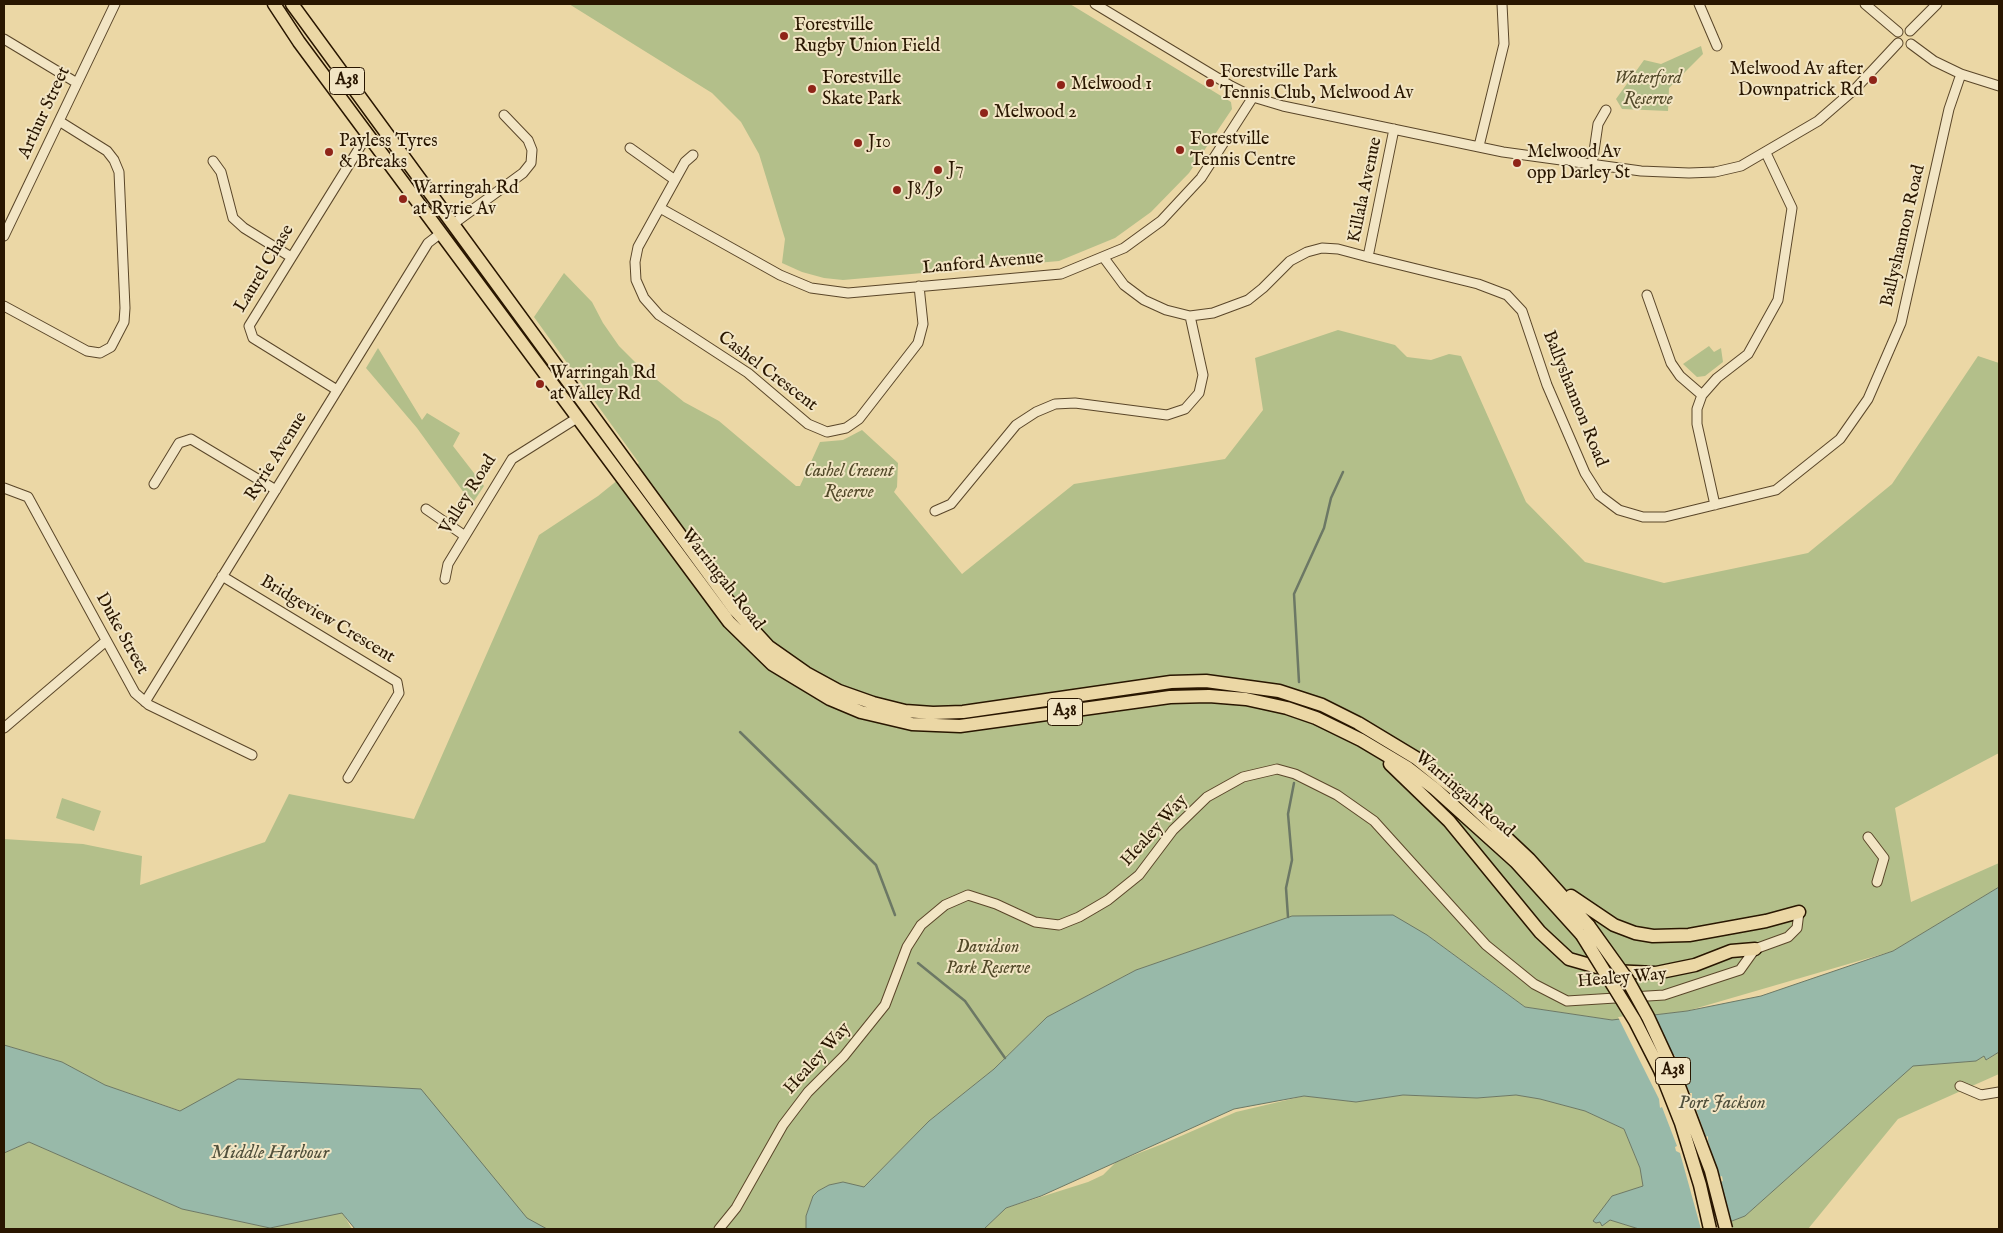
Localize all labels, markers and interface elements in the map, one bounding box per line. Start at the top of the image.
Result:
place label: Forestville Rugby Union Field [794,15,940,58]
marker: Forestville Rugby Union Field [778,30,790,42]
place label: Melwood Av after Downpatrick Rd [1730,59,1863,102]
place label: Forestville Park Tennis Club, Melwood Av [1220,62,1413,104]
street label: Arthur Street [14,64,76,162]
road number: A38 [330,68,364,94]
place label: Forestville Skate Park [822,68,901,110]
park label: Waterford Reserve [1614,68,1682,110]
place label: Melwood 1 [1071,74,1152,96]
marker: Melwood Av after Downpatrick Rd [1867,74,1879,86]
marker: Forestville Park Tennis Club, Melwood Av [1204,77,1216,89]
marker: Melwood 1 [1055,79,1067,91]
marker: Forestville Skate Park [806,83,818,95]
place label: Melwood 2 [994,102,1077,124]
marker: Melwood 2 [978,107,990,119]
place label: Forestville Tennis Centre [1190,129,1296,172]
place label: Payless Tyres & Breaks [339,131,438,173]
place label: J10 [868,132,891,154]
street label: Killala Avenue [1344,135,1388,245]
marker: J10 [852,137,864,149]
place label: Melwood Av opp Darley St [1527,142,1630,184]
marker: Forestville Tennis Centre [1174,144,1186,156]
marker: Payless Tyres & Breaks [323,146,335,158]
marker: Melwood Av opp Darley St [1511,157,1523,169]
place label: J7 [948,159,964,181]
street label: Ballyshannon Road [1877,163,1931,309]
marker: J7 [932,164,944,176]
place label: Warringah Rd at Ryrie Av [413,178,519,220]
place label: J8/J9 [907,179,943,201]
marker: J8/J9 [891,184,903,196]
marker: Warringah Rd at Ryrie Av [397,193,409,205]
street label: Laurel Chase [230,221,300,317]
street label: Lanford Avenue [922,248,1044,280]
street label: Cashel Crescent [713,327,821,417]
street label: Ballyshannon Road [1537,328,1611,470]
place label: Warringah Rd at Valley Rd [550,363,656,406]
marker: Warringah Rd at Valley Rd [534,378,546,390]
street label: Ryrie Avenue [241,409,313,505]
street label: Valley Road [436,451,502,539]
park label: Cashel Cresent Reserve [804,461,894,504]
street label: Warringah Road [676,525,768,635]
street label: Bridgeview Crescent [256,571,398,669]
street label: Duke Street [90,589,152,679]
road number: A38 [1048,699,1082,726]
street label: Warringah Road [1410,747,1518,843]
street label: Healey Way [1117,790,1193,872]
park label: Davidson Park Reserve [946,937,1030,980]
street label: Healey Way [1576,964,1668,994]
street label: Healey Way [780,1018,856,1100]
road number: A38 [1656,1058,1690,1084]
water label: Port Jackson [1678,1093,1766,1115]
water label: Middle Harbour [211,1143,329,1165]

